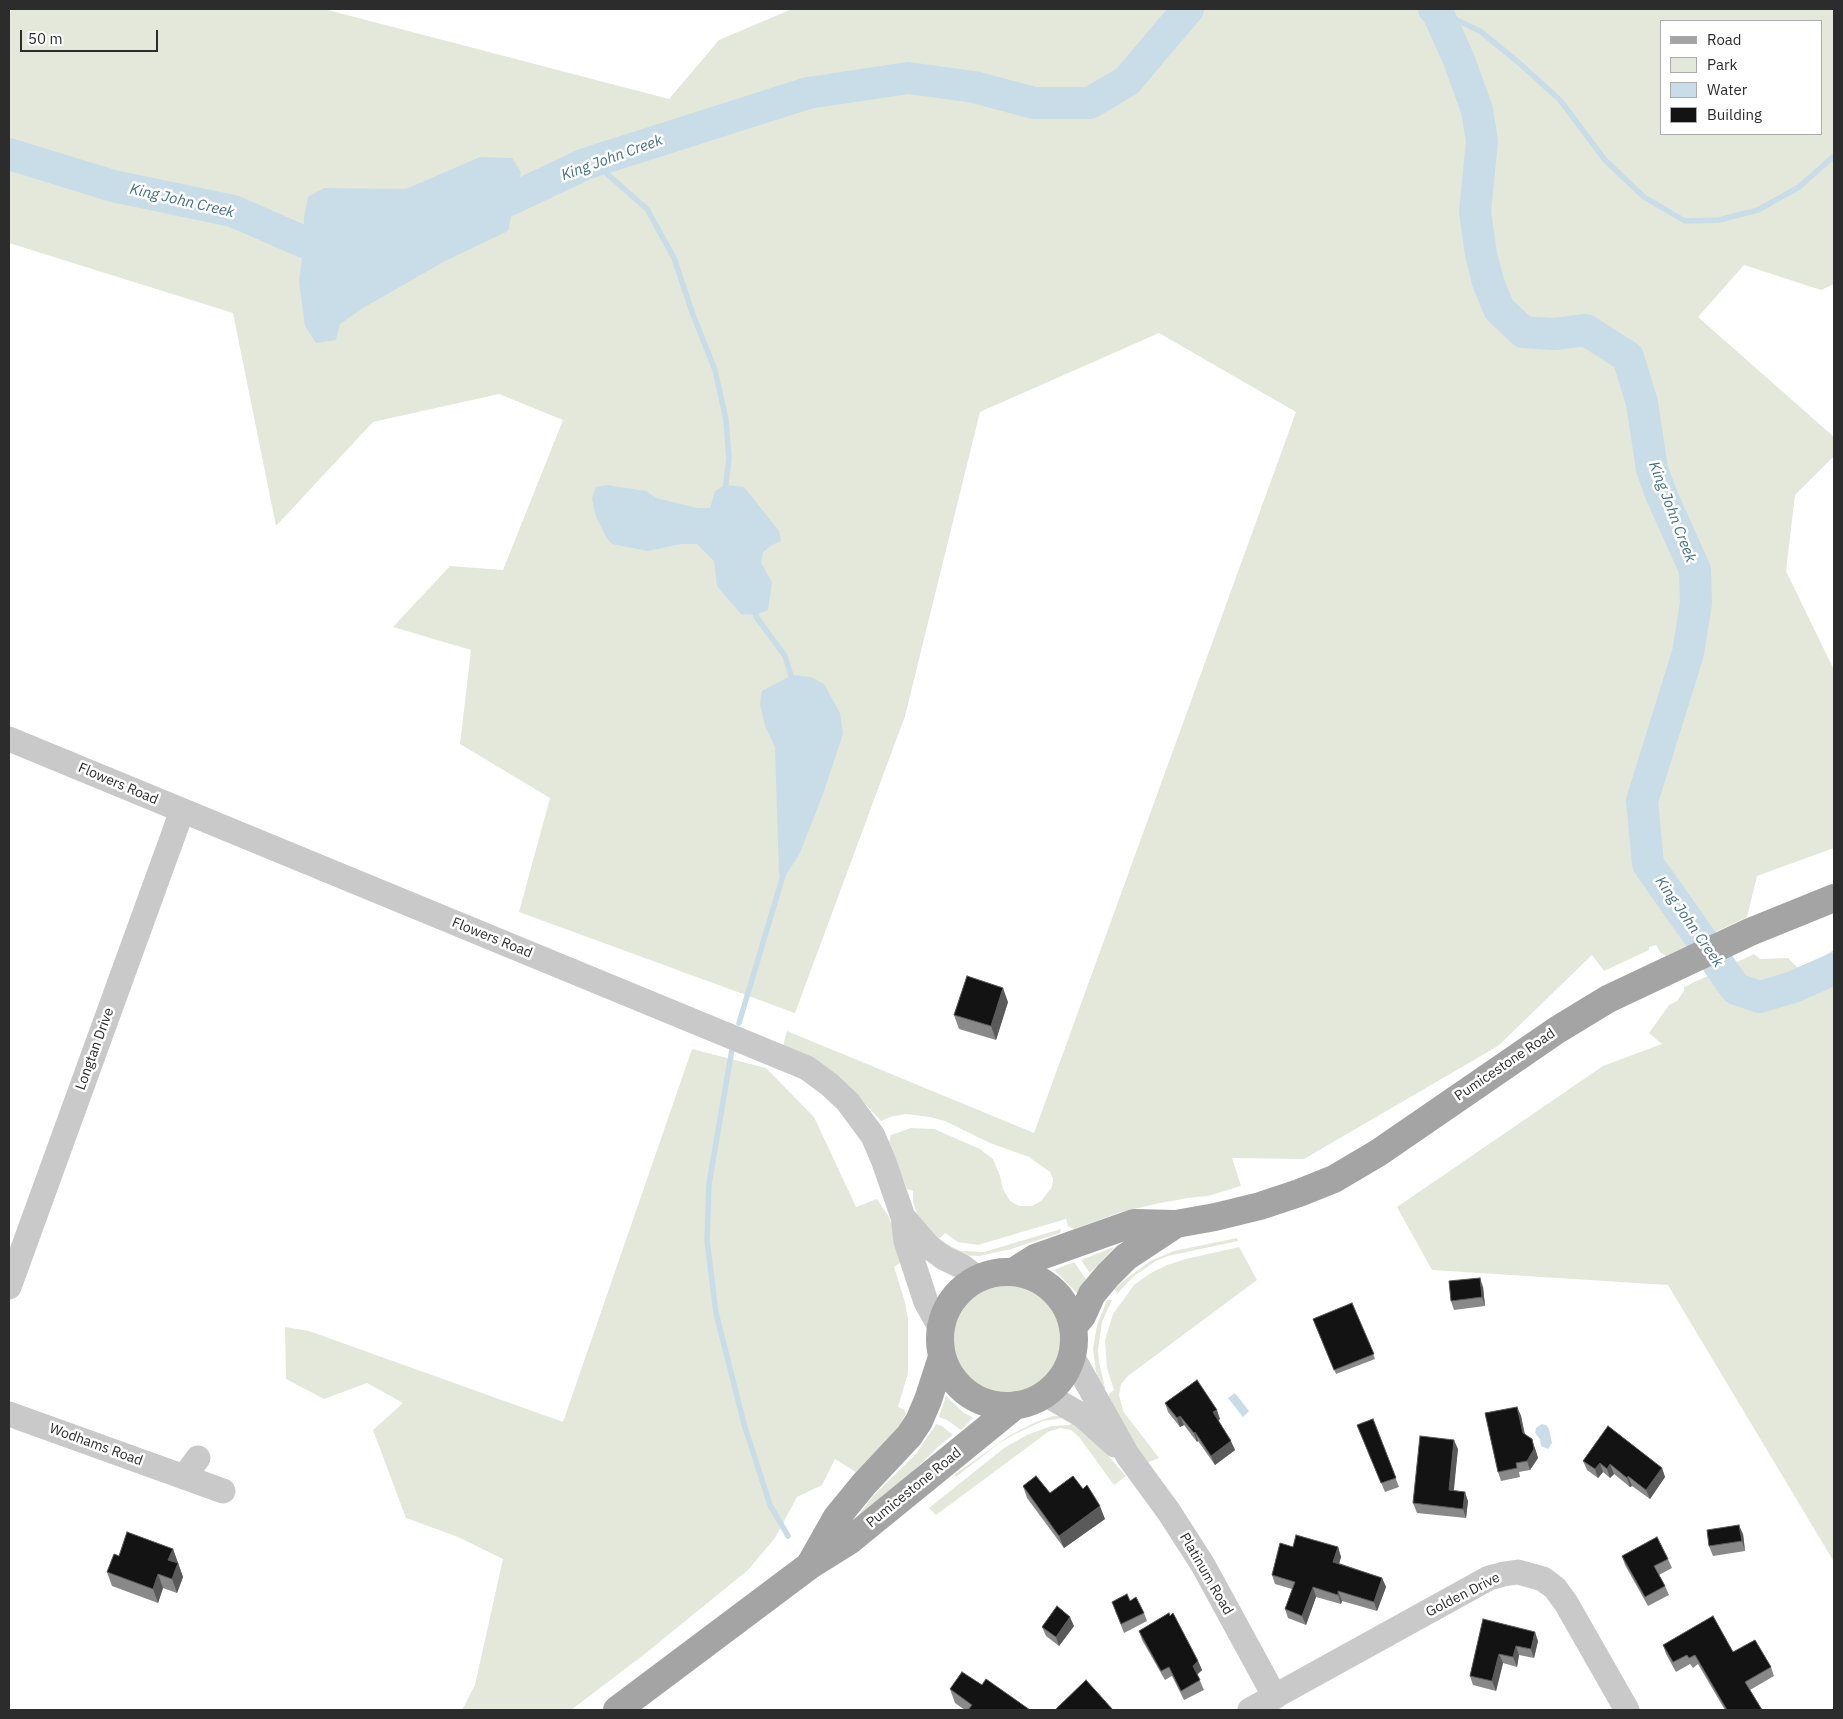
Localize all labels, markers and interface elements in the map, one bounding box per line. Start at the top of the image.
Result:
scale bar [22,20,160,52]
legend [1660,20,1823,135]
text: 50 m [28,29,63,48]
text: Road [1707,30,1742,49]
text: Park [1707,55,1737,74]
text: Water [1707,80,1747,99]
text: Building [1707,105,1762,124]
water label: King John Creek [559,131,665,185]
water label: King John Creek [128,180,236,222]
water label: King John Creek [1645,459,1699,565]
street label: Flowers Road [75,760,161,808]
water label: King John Creek [1651,873,1727,971]
street label: Flowers Road [449,914,535,962]
street label: Longtan Drive [72,1006,118,1092]
street label: Pumicestone Road [1452,1025,1558,1105]
street label: Wodhams Road [47,1420,145,1470]
street label: Pumicestone Road [863,1445,965,1531]
street label: Platinum Road [1176,1530,1236,1618]
street label: Golden Drive [1423,1569,1503,1621]

